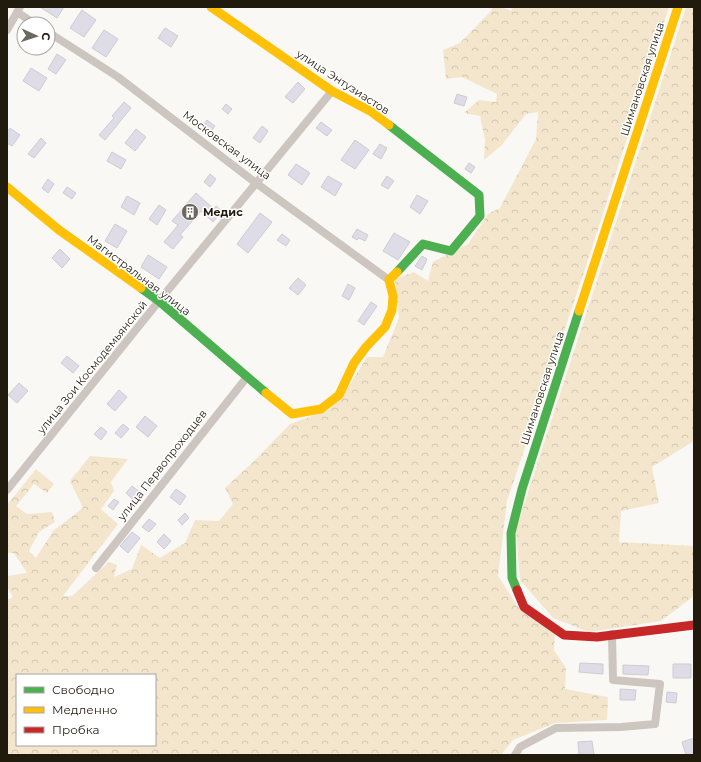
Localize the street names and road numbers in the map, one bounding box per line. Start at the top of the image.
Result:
street label: Шимановская улица [617,20,667,138]
street label: улица Энтузиастов [293,46,392,117]
street label: Московская улица [180,107,274,183]
street label: Магистральная улица [85,232,193,318]
street label: улица Зои Космодемьянской [33,298,150,437]
street label: Шимановская улица [517,329,567,447]
street label: улица Первопроходцев [114,407,210,524]

